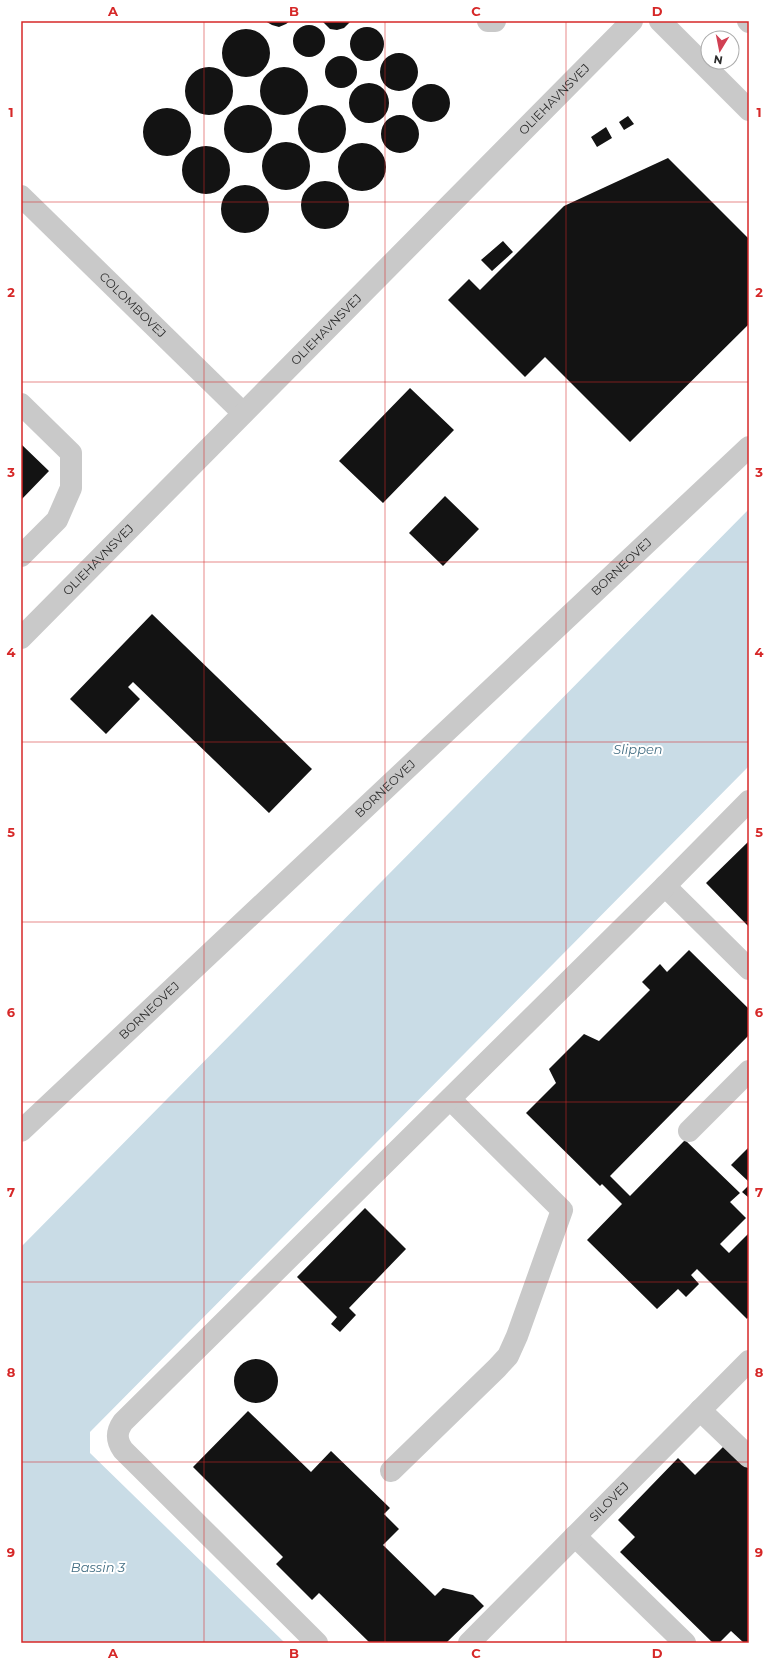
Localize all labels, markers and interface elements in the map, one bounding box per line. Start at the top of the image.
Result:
text: A [107,3,119,19]
text: B [289,3,299,19]
text: C [471,3,481,19]
text: D [652,3,663,19]
north arrow [700,30,740,70]
text: N [713,52,724,68]
street label: OLIEHAVNSVEJ [515,60,593,138]
text: 1 [8,104,14,120]
text: 1 [756,104,762,120]
street label: COLOMBOVEJ [96,269,170,341]
text: 2 [7,284,15,300]
text: 2 [755,284,763,300]
street label: OLIEHAVNSVEJ [287,290,365,368]
text: 3 [6,464,15,480]
text: 3 [754,464,763,480]
street label: OLIEHAVNSVEJ [60,521,137,598]
street label: BORNEOVEJ [588,534,655,598]
text: 4 [7,644,16,660]
text: 4 [755,644,764,660]
water label: Slippen [613,741,663,757]
street label: BORNEOVEJ [352,756,418,820]
text: 5 [7,824,15,840]
text: 5 [755,824,763,840]
street label: BORNEOVEJ [115,978,182,1042]
text: 6 [7,1004,16,1020]
text: 6 [755,1004,764,1020]
text: 7 [7,1184,15,1200]
text: 7 [755,1184,763,1200]
text: 8 [7,1364,16,1380]
text: 8 [755,1364,764,1380]
street label: SILOVEJ [586,1478,632,1524]
text: 9 [7,1544,15,1560]
text: 9 [755,1544,763,1560]
water label: Bassin 3 [71,1559,126,1575]
text: A [107,1645,119,1661]
text: B [289,1645,299,1661]
text: C [471,1645,481,1661]
text: D [652,1645,663,1661]

